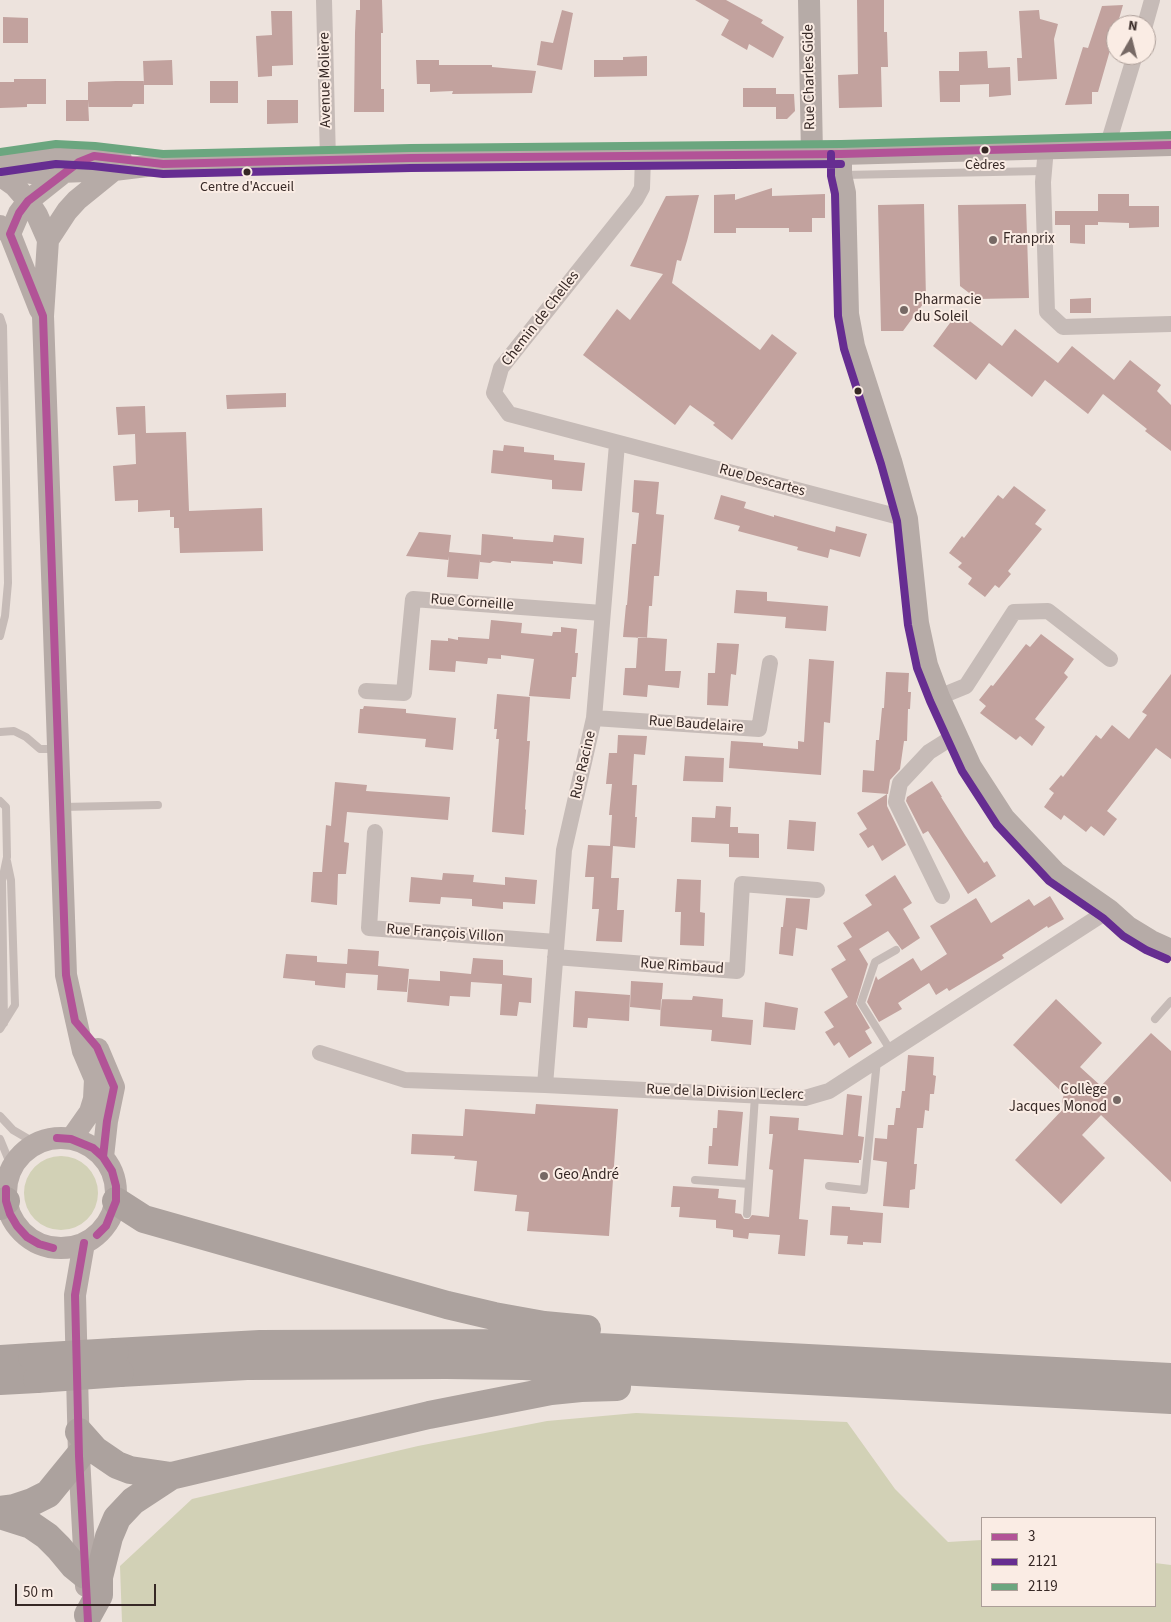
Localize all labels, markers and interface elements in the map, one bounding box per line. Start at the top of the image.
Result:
north arrow [1106,15,1156,65]
text: N [1127,16,1139,37]
street label: Rue Charles Gide [800,24,820,130]
street label: Avenue Molière [316,32,336,128]
marker: Cèdres [980,145,990,155]
place label: Cèdres [965,158,1005,174]
marker: Centre d'Accueil [242,167,252,177]
place label: Centre d'Accueil [200,180,294,196]
place label: Franprix [1003,231,1055,249]
marker: Franprix [987,234,999,246]
street label: Chemin de Chelles [498,268,584,370]
place label: Pharmacie du Soleil [914,292,981,327]
marker: Pharmacie du Soleil [898,304,910,316]
unlabelled marker [853,386,863,396]
street label: Rue Descartes [717,461,807,501]
street label: Rue Corneille [430,591,514,615]
street label: Rue Baudelaire [648,713,744,737]
street label: Rue Racine [567,729,601,801]
street label: Rue François Villon [386,921,504,947]
street label: Rue Rimbaud [640,955,724,979]
street label: Rue de la Division Leclerc [646,1081,804,1105]
place label: Collège Jacques Monod [1009,1082,1107,1117]
marker: Collège Jacques Monod [1111,1094,1123,1106]
place label: Geo André [554,1167,619,1185]
marker: Geo André [538,1170,550,1182]
legend [981,1517,1156,1607]
text: 3 [1028,1526,1035,1547]
text: 2121 [1028,1551,1058,1572]
scale bar [18,1574,159,1606]
text: 2119 [1028,1576,1058,1597]
text: 50 m [23,1582,53,1603]

